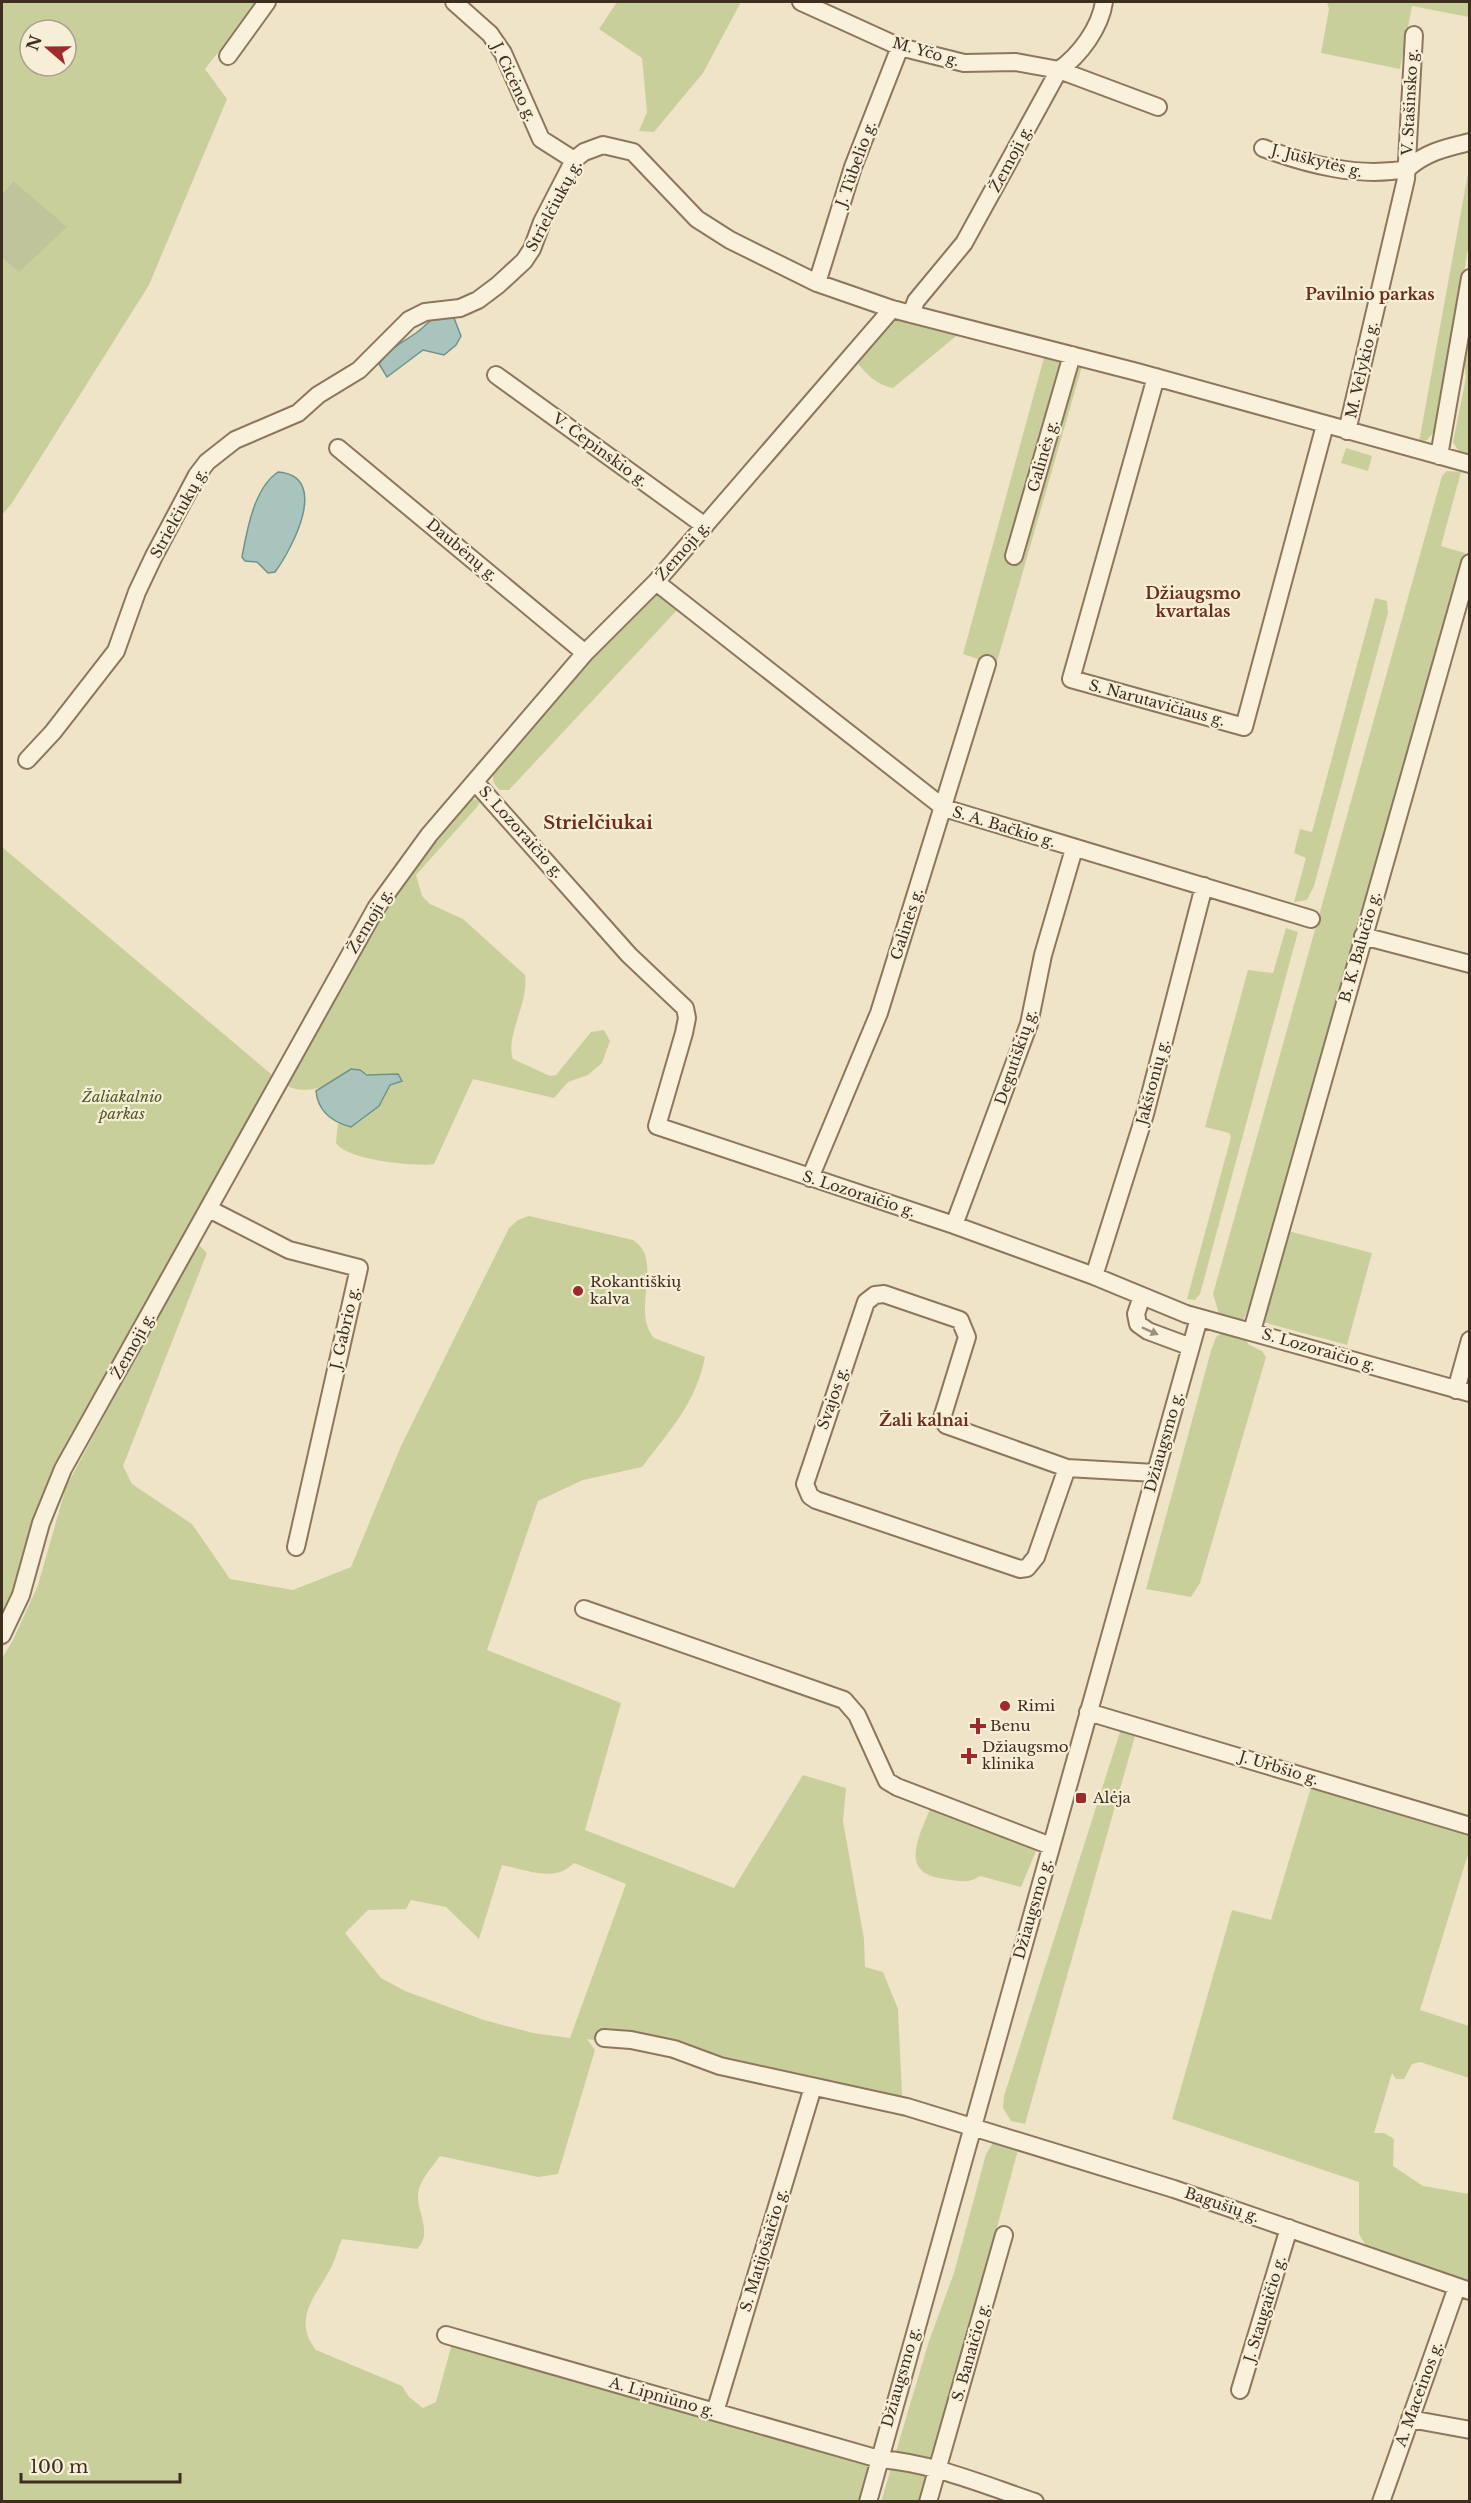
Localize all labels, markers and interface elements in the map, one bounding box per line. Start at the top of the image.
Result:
north arrow [18,18,78,78]
text: N [22,32,46,53]
street label: M. Yčo g. [891,33,962,70]
street label: J. Cicėno g. [487,37,541,124]
street label: V. Stašinsko g. [1397,48,1422,157]
street label: J. Tūbelio g. [831,118,880,211]
street label: Žemoji g. [985,122,1036,195]
street label: J. Juškytės g. [1268,139,1365,181]
street label: Strielčiukų g. [522,157,586,255]
district label: Pavilnio parkas [1305,284,1435,304]
street label: M. Velykio g. [1341,320,1382,420]
street label: V. Čepinskio g. [548,408,652,491]
street label: Galinės g. [1023,418,1062,494]
street label: Strielčiukų g. [146,464,211,561]
street label: Daubėnų g. [423,514,502,585]
street label: Žemoji g. [652,517,714,584]
district label: Džiaugsmo kvartalas [1145,583,1241,621]
street label: S. Narutavičiaus g. [1087,675,1227,730]
street label: S. Lozoraičio g. [475,782,568,882]
street label: S. A. Bačkio g. [950,802,1058,851]
district label: Strielčiukai [543,812,653,834]
street label: Žemoji g. [343,885,397,957]
street label: Galinės g. [886,886,927,962]
street label: B. K. Balučio g. [1335,889,1384,1005]
street label: Degutiškių g. [990,1006,1041,1107]
street label: Jakštonių g. [1131,1037,1173,1129]
park label: Žaliakalnio parkas [81,1087,162,1123]
street label: S. Lozoraičio g. [800,1166,918,1221]
place label: Rokantiškių kalva [590,1272,681,1308]
marker: Rokantiškių kalva [571,1284,585,1298]
street label: J. Gabrio g. [325,1285,363,1373]
street label: Žemoji g. [107,1309,159,1382]
street label: S. Lozoraičio g. [1260,1324,1378,1375]
one-way arrow [1142,1326,1160,1336]
street label: Svajos g. [813,1364,852,1432]
street label: Džiaugsmo g. [1140,1389,1187,1494]
district label: Žali kalnai [879,1410,969,1430]
place label: Rimi [1017,1696,1055,1715]
marker: Rimi [998,1699,1012,1713]
place label: Benu [990,1716,1031,1735]
marker: Benu [971,1719,985,1733]
place label: Džiaugsmo klinika [982,1737,1069,1773]
street label: J. Urbšio g. [1235,1746,1321,1789]
marker: Džiaugsmo klinika [960,1747,978,1765]
place label: Alėja [1092,1788,1132,1807]
marker: Alėja [1074,1791,1088,1805]
street label: Džiaugsmo g. [1009,1856,1056,1961]
street label: Bagušių g. [1182,2183,1262,2226]
street label: S. Matijošaičio g. [736,2186,791,2314]
street label: J. Staugaičio g. [1239,2253,1290,2366]
street label: S. Banaičio g. [947,2300,994,2403]
street label: Džiaugsmo g. [877,2324,924,2429]
street label: A. Maceinos g. [1390,2339,1446,2450]
street label: A. Lipniūno g. [606,2372,717,2421]
scale bar [21,2446,180,2484]
text: 100 m [30,2456,88,2478]

